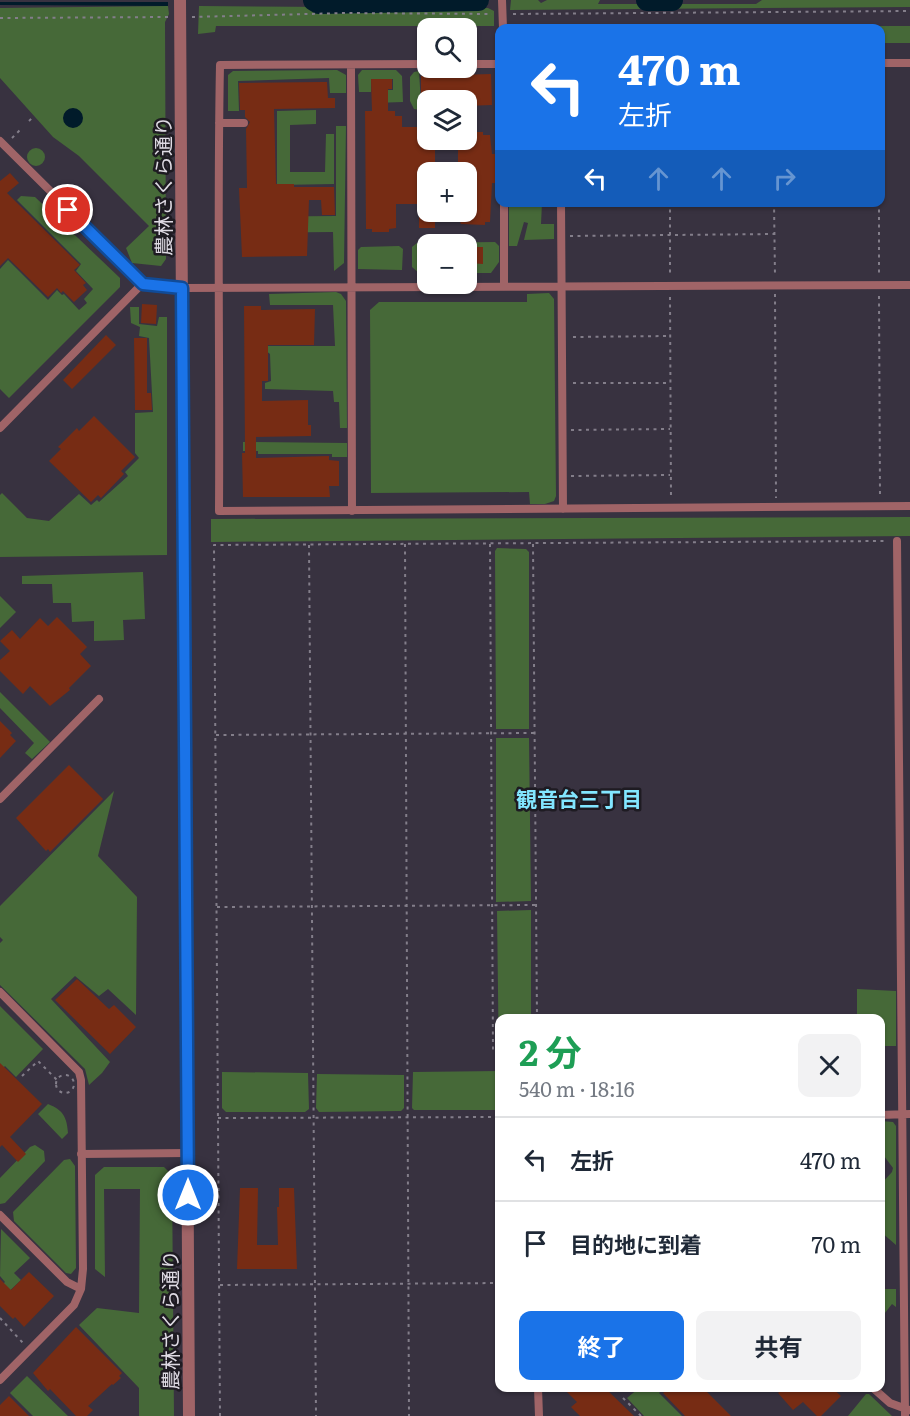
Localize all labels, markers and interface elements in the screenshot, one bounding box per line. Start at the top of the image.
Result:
map controls [417,18,477,294]
button: search [417,18,477,78]
text: 470 m [618,36,741,98]
icon: left [519,48,597,126]
button: layers [417,90,477,150]
text: 左折 [618,93,672,133]
street label: 農林さくら通り [147,116,177,256]
button: + [417,162,477,222]
icon: left [579,162,612,195]
icon: ahead [642,162,675,195]
icon: ahead [705,162,738,195]
icon: right [768,162,801,195]
pin [42,184,93,235]
icon: arrive [51,193,84,226]
button: − [417,234,477,294]
district label: 観音台三丁目 [516,782,642,813]
text: 2 分 [519,1024,582,1077]
button: close [798,1034,861,1097]
text: 540 m · 18:16 [519,1073,635,1103]
icon: left [519,1143,552,1176]
text: 左折 [570,1143,614,1176]
text: 470 m [800,1143,861,1176]
position arrow [156,1163,220,1227]
icon: arrive [519,1227,552,1260]
text: 目的地に到着 [570,1227,702,1260]
text: 70 m [811,1227,861,1260]
street label: 農林さくら通り [154,1250,184,1390]
button: 終了 [519,1311,684,1380]
button: 共有 [696,1311,861,1380]

